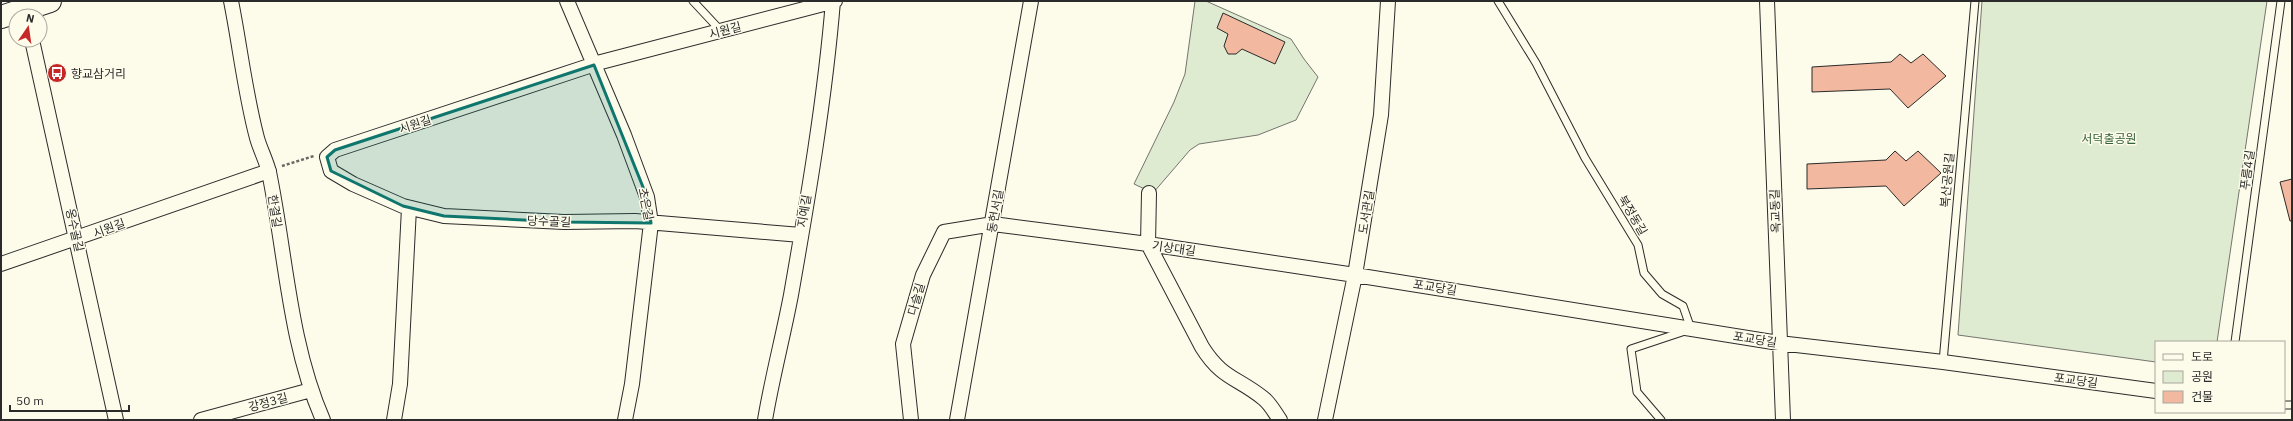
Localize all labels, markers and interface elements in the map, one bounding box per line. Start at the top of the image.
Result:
north arrow [8,8,48,48]
text: N [25,11,36,26]
street label: 시원길 [707,18,743,42]
bus stop icon: 향교삼거리 [46,62,68,84]
place label: 향교삼거리 [71,66,126,81]
street label: 시원길 [397,112,433,136]
park label: 서덕출공원 [2081,131,2137,146]
street label: 푸름4길 [2237,149,2257,191]
street label: 복산공원길 [1937,152,1957,208]
street label: 초은길 [635,186,657,222]
street label: 동헌서길 [984,188,1006,234]
street label: 도서관길 [1355,189,1377,235]
street label: 옥교동길 [1767,189,1783,233]
street label: 북정동길 [1615,192,1651,238]
street label: 한결길 [265,193,285,229]
street label: 지예길 [794,193,814,229]
street label: 옹수골길 [63,207,87,253]
street label: 당수골길 [527,213,571,229]
street label: 시원길 [91,215,127,241]
street label: 기상대길 [1151,237,1197,259]
street label: 포교당길 [1412,276,1458,298]
street label: 다슬길 [904,281,928,317]
street label: 포교당길 [1732,328,1778,350]
legend [2155,341,2285,413]
text: 도로 [2191,349,2213,364]
street label: 포교당길 [2053,369,2099,391]
text: 공원 [2191,369,2213,384]
scale bar [10,387,129,413]
text: 건물 [2191,389,2213,404]
street label: 강정3길 [247,390,289,414]
text: 50 m [16,393,44,408]

